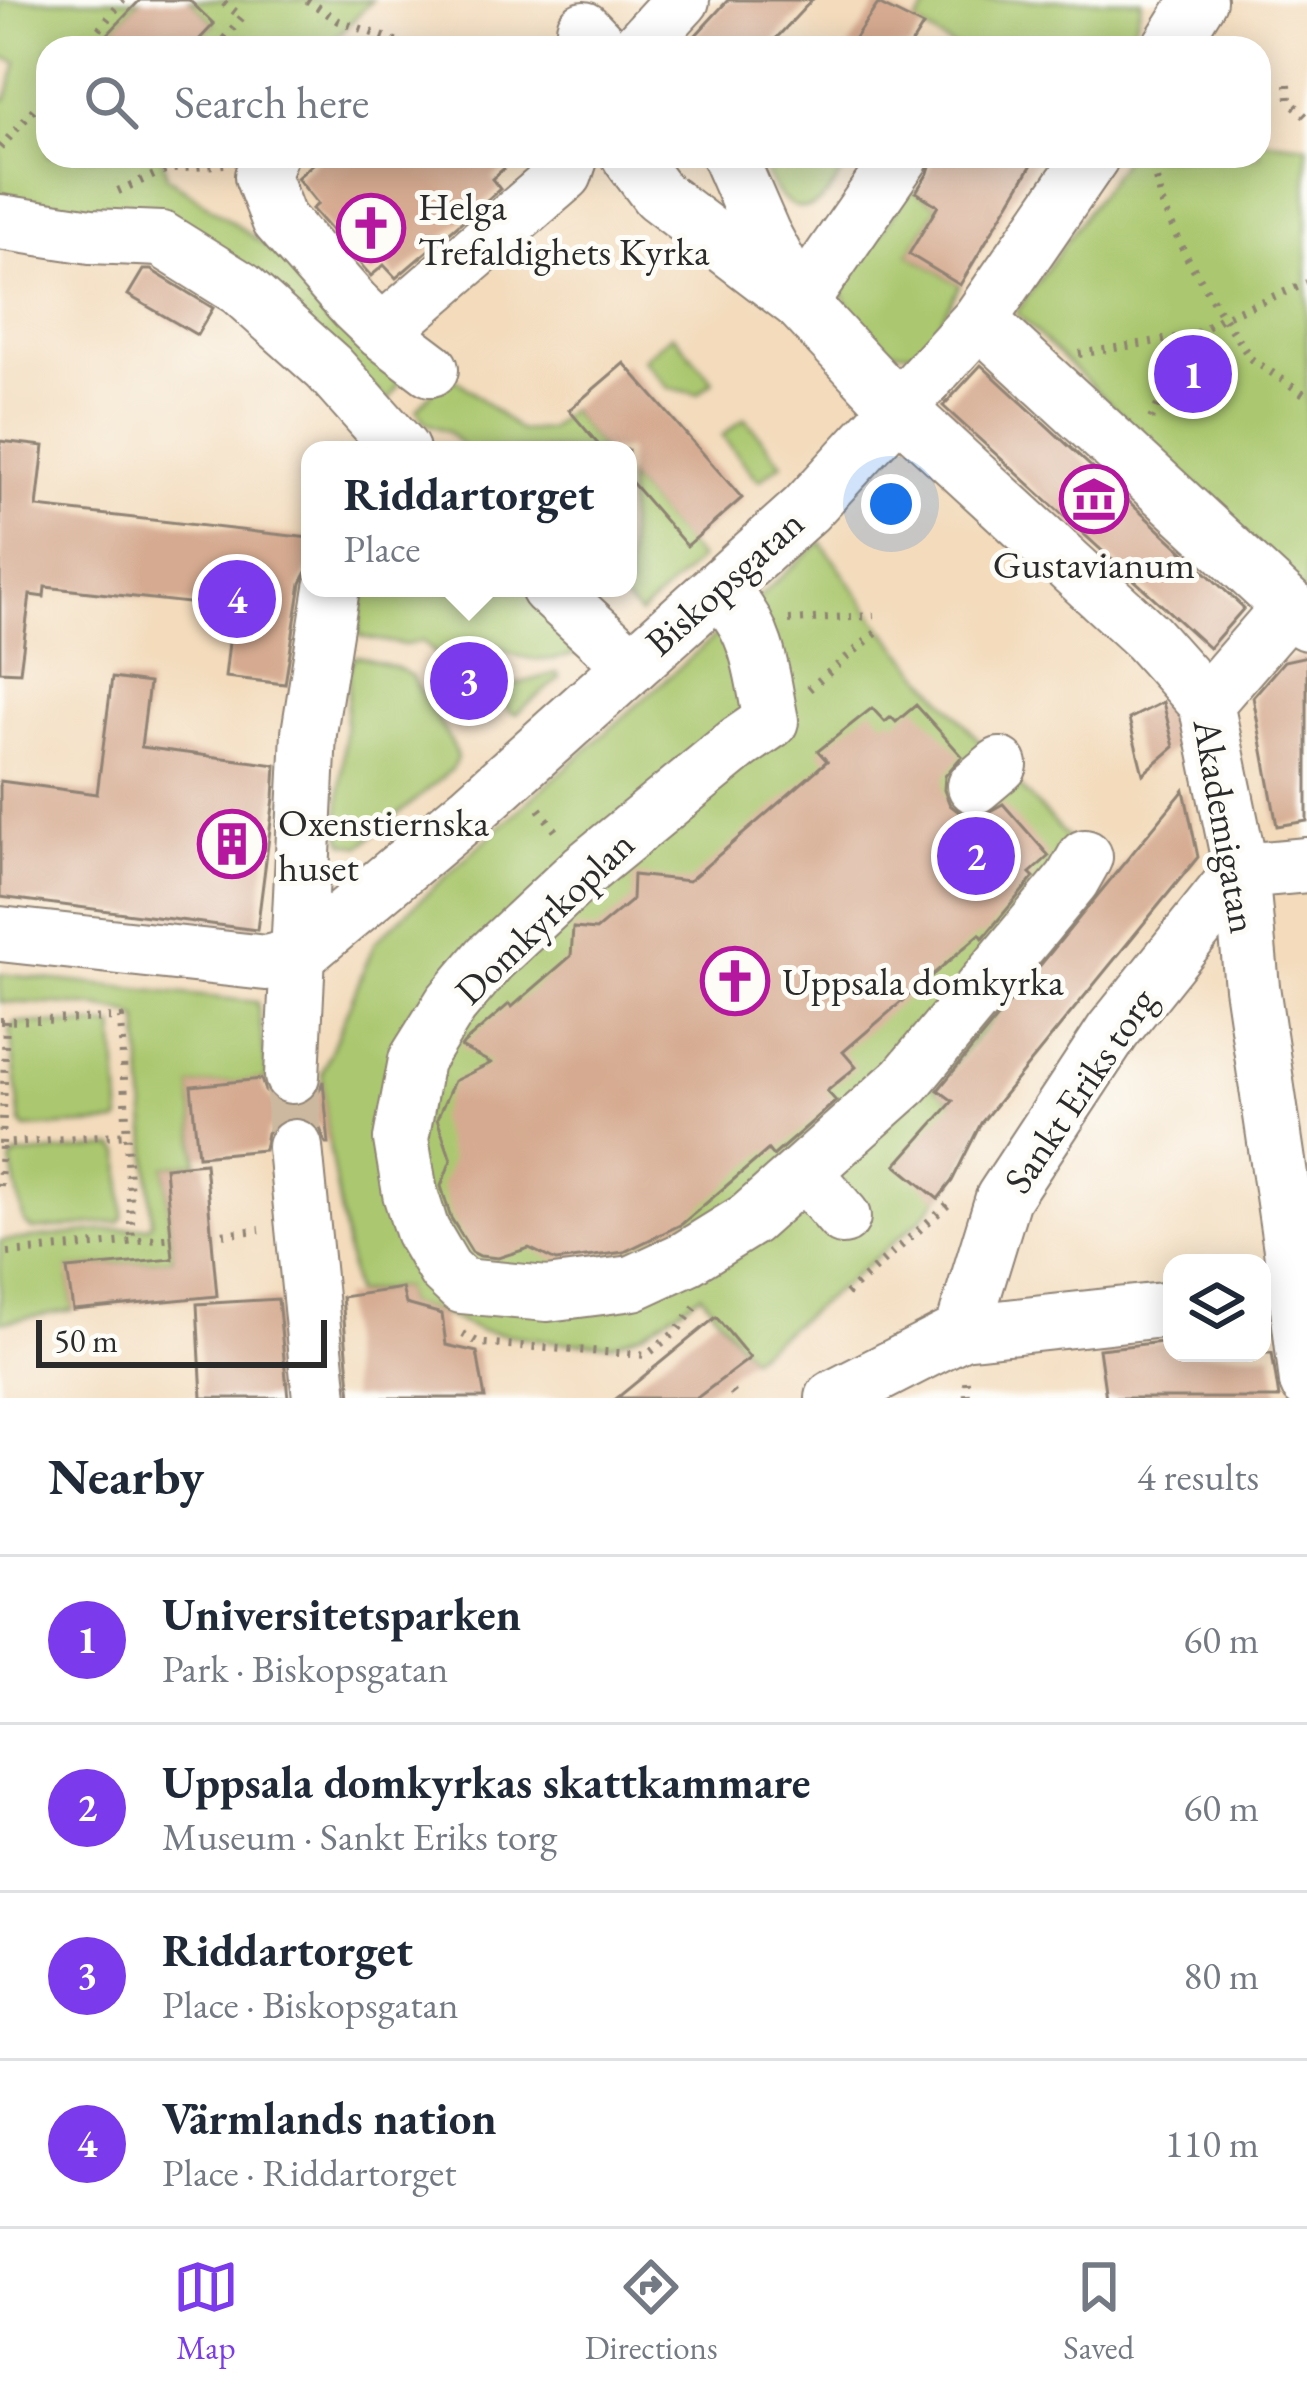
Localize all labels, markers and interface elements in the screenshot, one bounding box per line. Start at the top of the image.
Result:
search box [36,36,1271,168]
icon: search [78,69,144,135]
text: Search here [174,73,369,131]
place label: Helga Trefaldighets Kyrka [418,181,710,277]
church icon: Helga Trefaldighets Kyrka [336,193,406,263]
pin: 1 [1154,329,1232,419]
popup [301,441,637,597]
museum icon: Gustavianum [1059,464,1129,534]
text: Riddartorget [344,465,594,523]
your location [861,474,921,534]
street label: Biskopsgatan [634,498,814,667]
text: Place [344,523,420,574]
place label: Gustavianum [993,539,1195,590]
pin: 4 [198,554,276,644]
pin: 3 [430,636,508,726]
street label: Akademigatan [1181,714,1269,937]
place label: Oxenstiernska huset [278,797,489,893]
building icon: Oxenstiernska huset [197,809,267,879]
pin: 2 [937,811,1015,901]
street label: Domkyrkoplan [444,819,645,1016]
church icon: Uppsala domkyrka [700,946,770,1016]
place label: Uppsala domkyrka [782,956,1064,1007]
street label: Sankt Eriks torg [992,977,1168,1203]
map controls [1163,1254,1271,1362]
button: layers [1163,1254,1271,1362]
scale bar [36,1314,327,1367]
text: 50 m [54,1319,118,1362]
text: Nearby [48,1443,204,1509]
text: 4 results [1137,1451,1259,1502]
text: Universitetsparken [162,1585,521,1643]
text: 1 [77,1614,97,1665]
text: 60 m [1183,1614,1259,1665]
text: Park · Biskopsgatan [162,1643,448,1694]
text: Uppsala domkyrkas skattkammare [162,1753,810,1811]
text: 2 [77,1782,97,1833]
text: 60 m [1183,1782,1259,1833]
text: Museum · Sankt Eriks torg [162,1811,557,1862]
text: Riddartorget [162,1921,413,1979]
text: 3 [77,1950,97,2001]
text: 80 m [1183,1950,1259,2001]
text: Place · Biskopsgatan [162,1979,459,2030]
text: Värmlands nation [162,2089,497,2147]
text: 4 [77,2118,97,2169]
text: 110 m [1165,2118,1259,2169]
text: Place · Riddartorget [162,2147,457,2198]
tab: Map [173,2254,239,2369]
tab: Directions [585,2254,718,2369]
tab: Saved [1063,2254,1134,2369]

